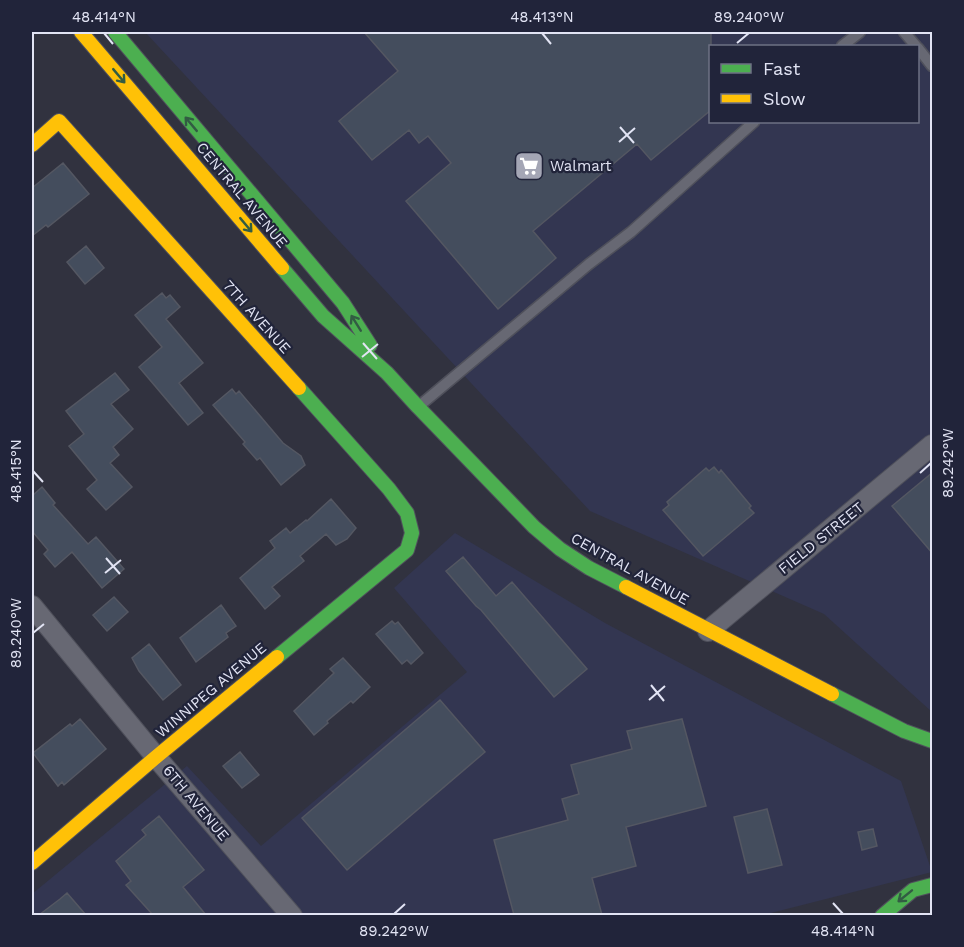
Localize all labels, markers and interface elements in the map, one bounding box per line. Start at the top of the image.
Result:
text: 48.414°N [72,8,136,26]
text: 48.413°N [510,8,574,26]
text: 89.240°W [714,8,784,26]
legend [709,45,919,123]
text: Fast [763,58,801,79]
one-way arrow [113,68,126,84]
text: Slow [763,88,806,109]
one-way arrow [185,116,198,132]
street label: CENTRAL AVENUE [193,139,291,251]
supermarket icon: Walmart [513,150,545,182]
place label: Walmart [550,157,612,175]
one-way arrow [239,217,252,233]
street label: 7TH AVENUE [219,277,295,357]
one-way arrow [349,315,361,332]
text: 89.242°W [939,428,957,498]
text: 48.415°N [7,439,25,503]
street label: FIELD STREET [775,498,867,578]
street label: CENTRAL AVENUE [568,529,692,609]
text: 89.240°W [7,598,25,668]
street label: WINNIPEG AVENUE [152,639,270,741]
street label: 6TH AVENUE [159,762,233,844]
one-way arrow [898,890,914,903]
text: 89.242°W [359,922,429,940]
text: 48.414°N [811,922,875,940]

